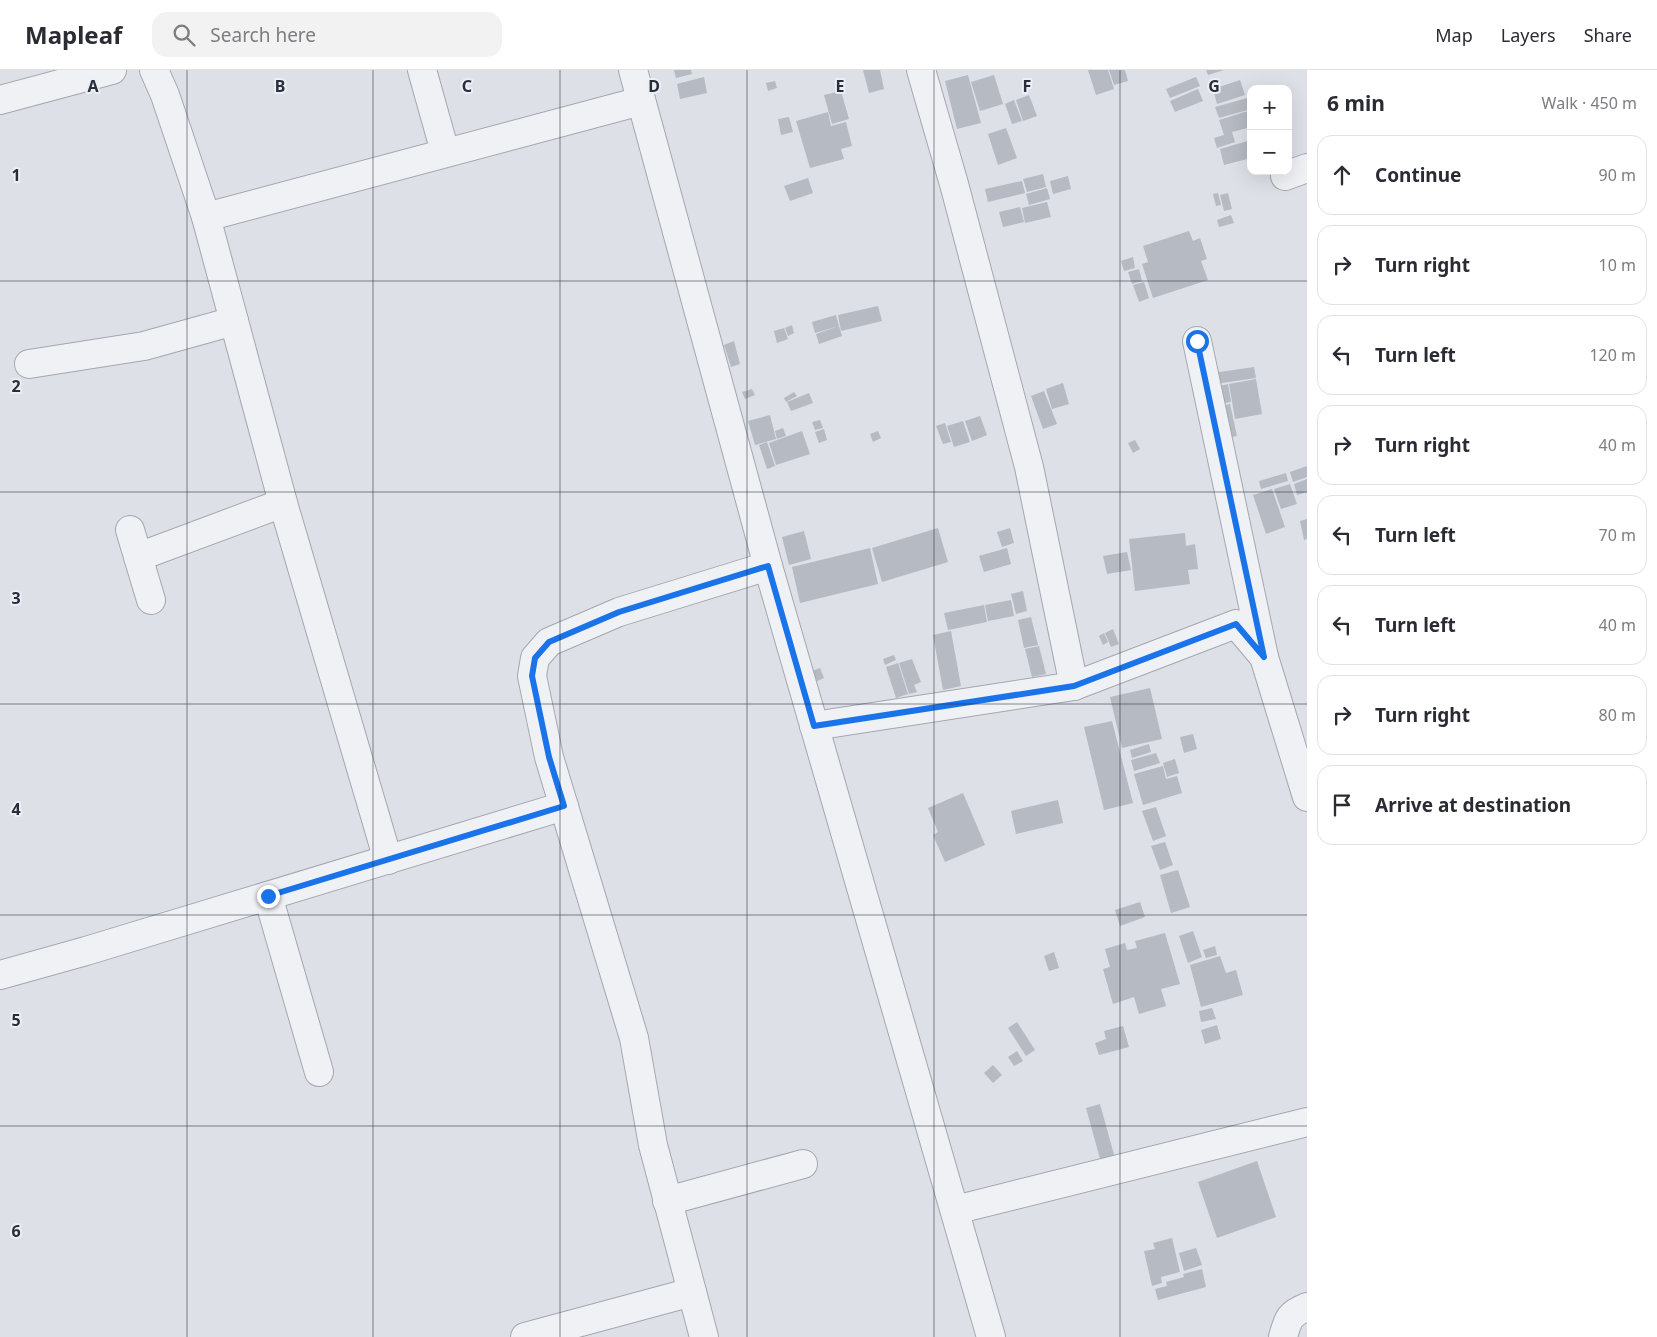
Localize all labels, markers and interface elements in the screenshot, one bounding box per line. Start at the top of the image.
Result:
search box [152,12,502,57]
text: Mapleaf [25,18,122,51]
icon: search [170,21,198,49]
text: Search here [210,22,316,48]
text: Map [1435,23,1473,47]
text: Layers [1501,23,1556,47]
text: Share [1584,23,1632,47]
text: A [87,75,99,97]
text: B [275,75,285,97]
text: C [462,75,472,97]
text: D [648,75,660,97]
text: E [836,75,845,97]
text: F [1023,75,1031,97]
text: G [1208,75,1220,97]
map controls [1247,85,1292,175]
button: + [1247,85,1292,130]
text: 6 min [1327,89,1385,117]
text: Walk · 450 m [1542,92,1637,114]
button: − [1247,130,1292,175]
icon: ahead [1328,161,1356,189]
text: Continue [1375,162,1461,188]
text: 1 [11,164,21,186]
text: 90 m [1599,164,1636,186]
icon: right [1328,251,1356,279]
text: Turn right [1375,252,1470,278]
text: 10 m [1599,254,1636,276]
route start [1186,330,1209,353]
icon: left [1328,341,1356,369]
text: Turn left [1375,342,1456,368]
text: 120 m [1589,344,1636,366]
text: 2 [11,375,21,397]
icon: right [1328,431,1356,459]
text: Turn right [1375,432,1470,458]
text: 40 m [1599,434,1636,456]
icon: left [1328,521,1356,549]
text: Turn left [1375,522,1456,548]
text: 70 m [1599,524,1636,546]
text: 3 [11,587,21,609]
icon: left [1328,611,1356,639]
text: Turn left [1375,612,1456,638]
text: 40 m [1599,614,1636,636]
icon: right [1328,701,1356,729]
text: Turn right [1375,702,1470,728]
text: 80 m [1599,704,1636,726]
icon: arrive [1328,791,1356,819]
text: Arrive at destination [1375,792,1571,818]
text: 4 [11,798,21,820]
route end [257,885,280,908]
text: 5 [11,1009,21,1031]
text: 6 [11,1220,21,1242]

